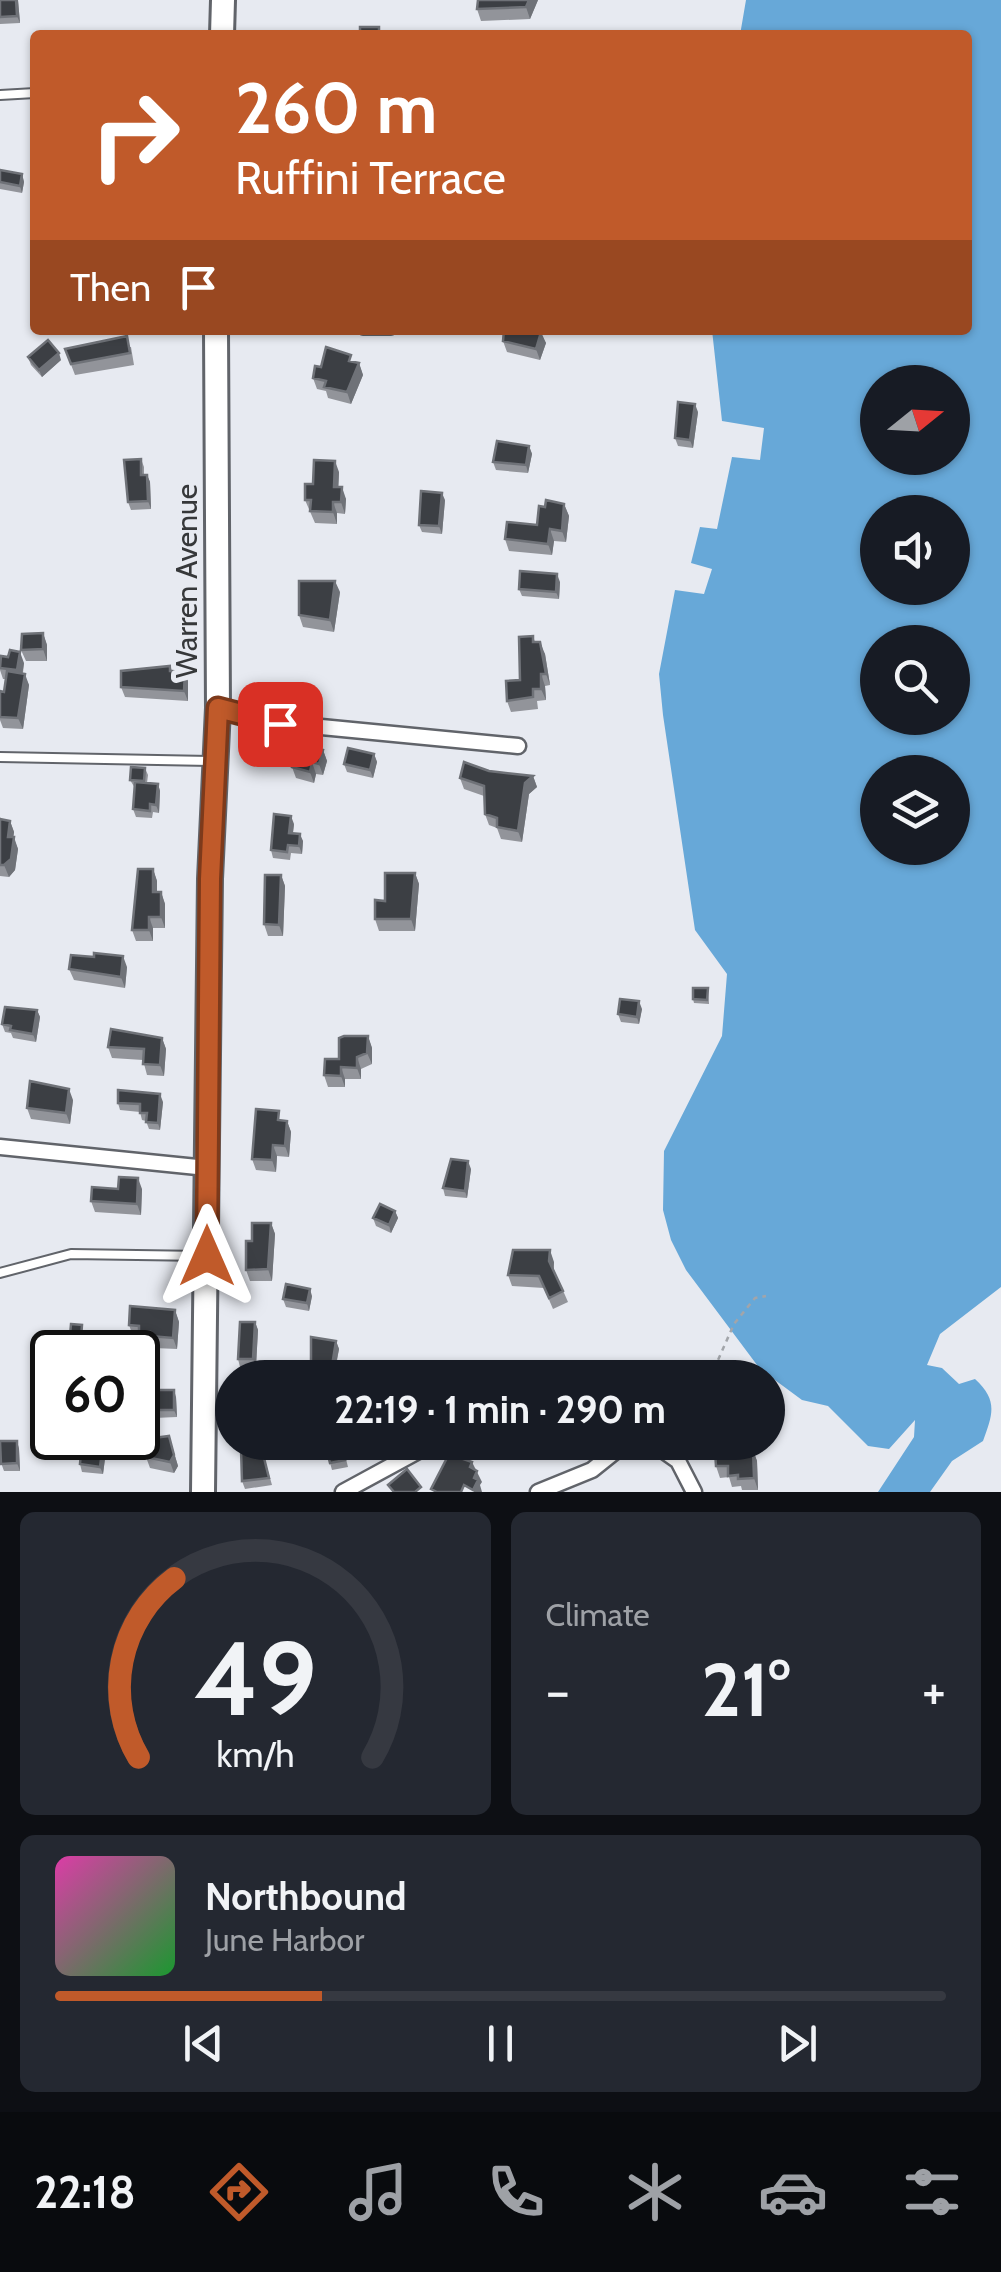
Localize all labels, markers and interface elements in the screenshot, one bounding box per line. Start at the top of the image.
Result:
text: 260 m [235,65,437,151]
icon: right [70,70,200,200]
text: Ruffini Terrace [235,151,506,205]
icon: arrive [171,260,226,315]
text: Then [70,264,151,311]
north arrow [860,365,970,475]
map controls [860,365,970,865]
street label: Warren Avenue [168,484,205,678]
button: sound [860,495,970,605]
button: search [860,625,970,735]
pin [238,682,323,767]
icon: arrive [253,697,308,752]
button: layers [860,755,970,865]
position arrow [155,1204,259,1308]
speed limit sign: 60 [30,1330,160,1460]
text: 22:19 · 1 min · 290 m [334,1386,666,1433]
text: Climate [546,1595,650,1634]
text: 49 [194,1615,317,1741]
text: 21° [701,1644,790,1735]
text: − [546,1657,570,1724]
text: + [922,1657,946,1724]
text: km/h [216,1733,294,1776]
text: Northbound [205,1873,407,1920]
text: June Harbor [205,1920,364,1959]
icon: previous [176,2016,231,2071]
icon: pause [473,2016,528,2071]
icon: next [770,2016,825,2071]
icon: directions [204,2157,274,2227]
icon: music [343,2157,413,2227]
icon: phone [481,2157,551,2227]
icon: climate [620,2157,690,2227]
icon: car [758,2157,828,2227]
icon: filters [897,2157,967,2227]
text: 22:18 [34,2165,136,2219]

